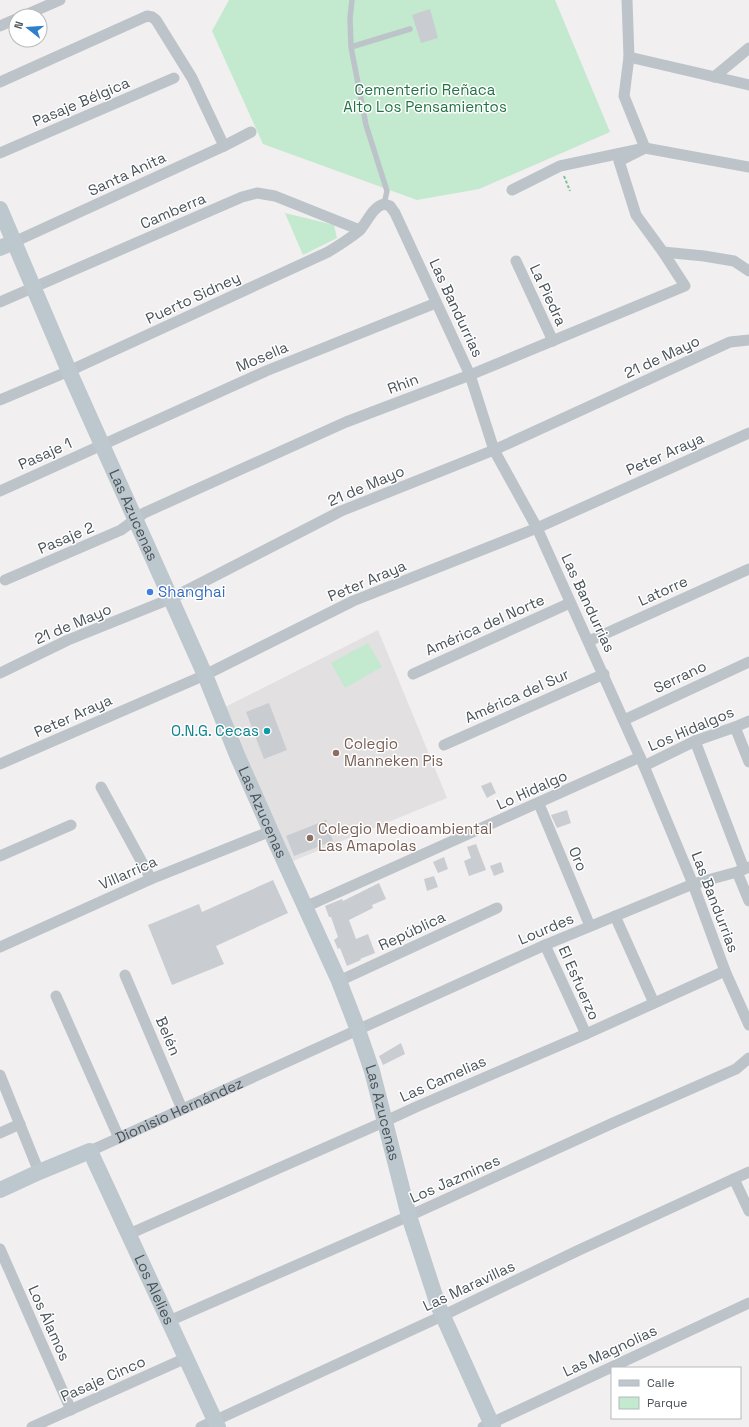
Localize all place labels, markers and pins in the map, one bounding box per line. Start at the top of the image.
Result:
place label: Shanghai [158,582,225,601]
marker: Shanghai [145,587,155,597]
place label: O.N.G. Cecas [171,721,259,740]
marker: O.N.G. Cecas [262,726,272,736]
place label: Colegio Manneken Pis [344,734,443,770]
marker: Colegio Manneken Pis [331,748,341,758]
place label: Colegio Medioambiental Las Amapolas [318,819,492,855]
marker: Colegio Medioambiental Las Amapolas [305,833,315,843]

